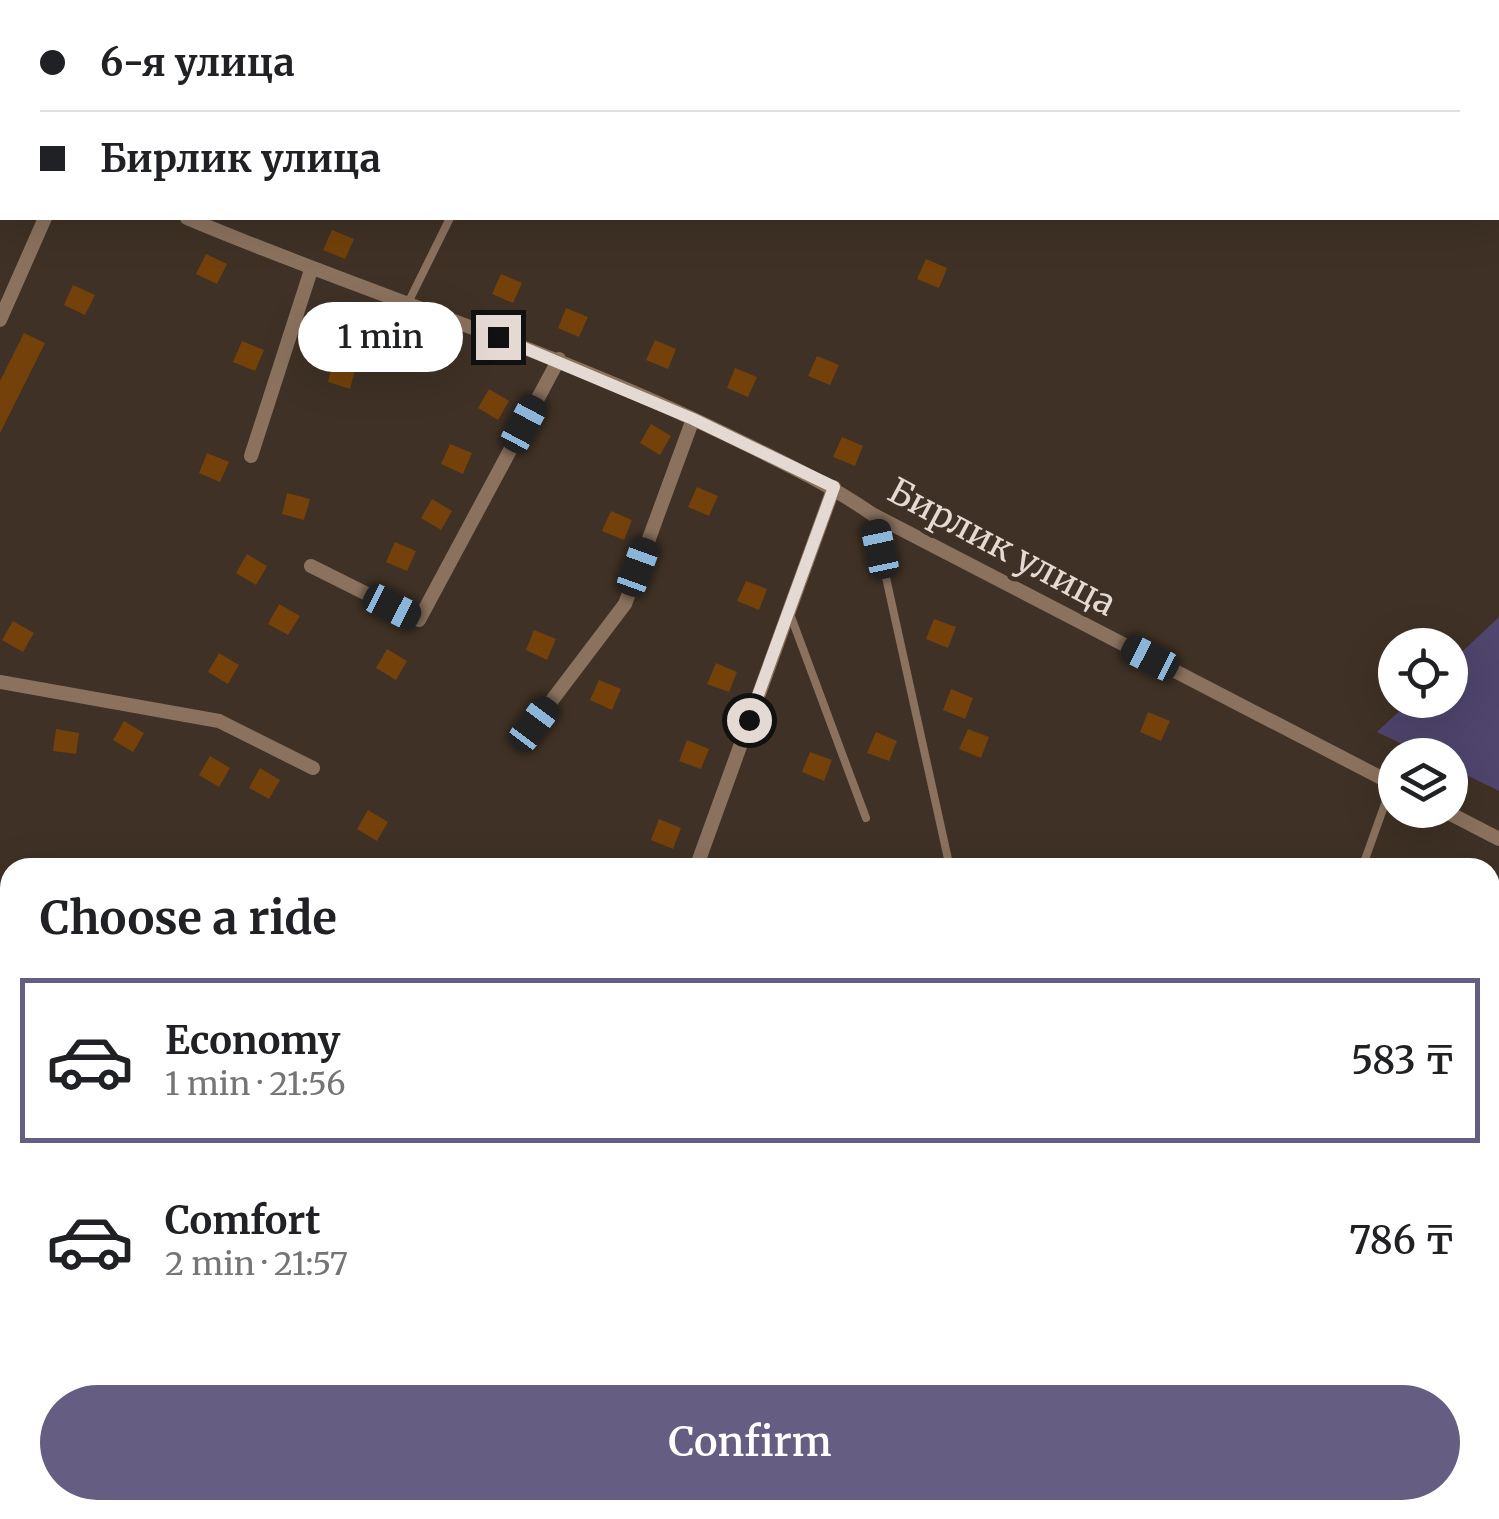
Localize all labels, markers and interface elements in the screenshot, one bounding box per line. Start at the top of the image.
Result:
text: 6-я улица [100,39,295,86]
text: Бирлик улица [100,135,381,182]
callout: 1 min [298,302,463,372]
route end [476,315,521,360]
text: 1 min [337,317,424,357]
car [497,390,551,458]
street label: Бирлик улица [881,469,1123,625]
car [859,517,901,581]
car [614,534,662,600]
car [358,580,426,634]
map controls [1378,628,1468,828]
button: locate [1378,628,1468,718]
car [1116,631,1184,685]
car [504,691,564,757]
route start [727,698,772,743]
button: layers [1378,738,1468,828]
text: Choose a ride [40,890,337,946]
icon: car [45,1016,135,1106]
text: Economy [165,1017,340,1064]
text: 583 ₸ [1351,1037,1455,1084]
text: 1 min · 21:56 [165,1064,346,1104]
icon: car [45,1196,135,1286]
text: Comfort [165,1197,321,1244]
text: 786 ₸ [1349,1217,1455,1264]
text: 2 min · 21:57 [165,1244,348,1284]
button: Confirm [40,1385,1460,1500]

